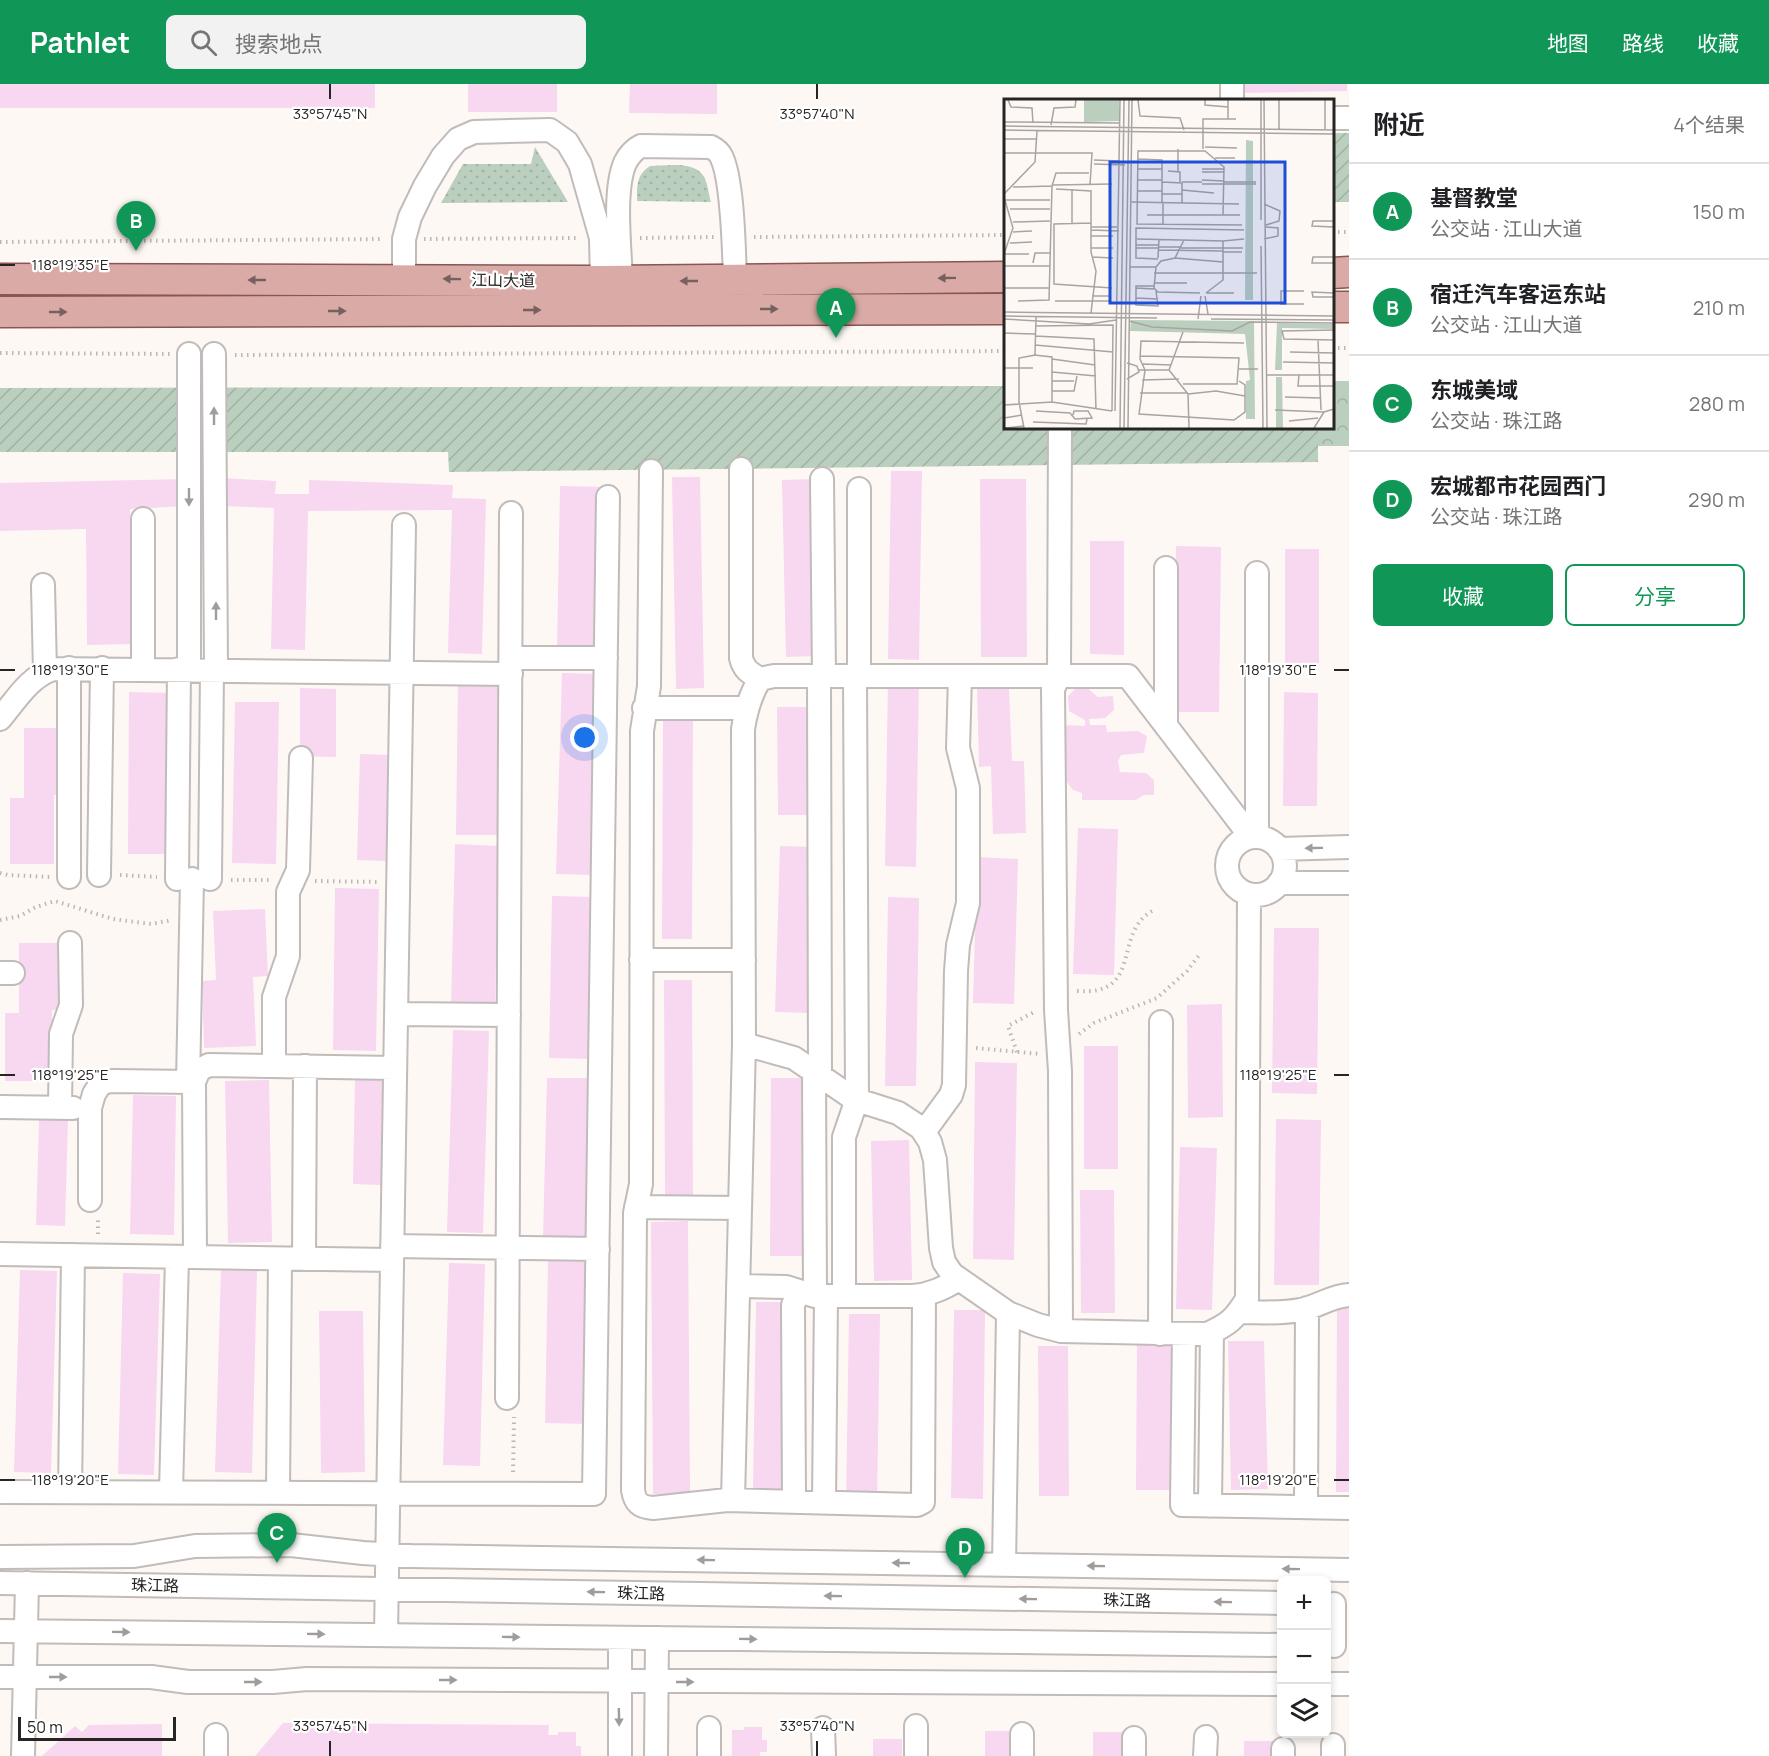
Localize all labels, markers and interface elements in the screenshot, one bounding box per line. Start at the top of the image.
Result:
search box [166,15,586,69]
text: Pathlet [30,23,130,61]
icon: search [187,26,220,59]
text: 搜索地点 [235,29,323,59]
text: 地图 [1547,29,1589,57]
text: 路线 [1622,29,1664,57]
text: 收藏 [1697,29,1739,57]
inset map [1004,99,1334,429]
text: 33°57'45"N [293,103,367,124]
text: 33°57'40"N [779,103,855,124]
text: 附近 [1373,106,1425,142]
text: 4个结果 [1673,111,1745,138]
text: 基督教堂 [1430,183,1518,213]
text: A [1386,198,1399,225]
text: 150 m [1692,198,1745,225]
pin: B [116,202,156,251]
text: 公交站 · 江山大道 [1430,215,1583,242]
text: 118°19'35"E [32,254,108,275]
street label: 江山大道 [471,268,535,292]
one-way arrow [938,273,957,283]
one-way arrow [248,275,267,285]
one-way arrow [443,275,462,284]
one-way arrow [680,276,699,285]
text: 宿迁汽车客运东站 [1430,279,1606,309]
pin: A [816,288,856,338]
text: B [1386,294,1399,321]
text: 210 m [1693,294,1745,321]
one-way arrow [760,304,779,314]
one-way arrow [523,305,542,315]
one-way arrow [328,306,347,316]
one-way arrow [49,307,68,317]
text: 公交站 · 江山大道 [1430,311,1583,338]
text: 东城美域 [1430,375,1518,405]
text: C [1385,390,1400,417]
text: 280 m [1689,390,1745,417]
one-way arrow [209,406,219,425]
text: 公交站 · 珠江路 [1430,407,1563,434]
text: 宏城都市花园西门 [1430,471,1606,501]
text: D [1385,486,1400,513]
text: 290 m [1688,486,1745,513]
one-way arrow [184,487,194,506]
text: 公交站 · 珠江路 [1430,503,1563,530]
button: 收藏 [1373,564,1553,626]
button: 分享 [1565,564,1745,626]
one-way arrow [211,601,221,620]
text: 118°19'30"E [31,659,109,680]
text: 118°19'30"E [1239,659,1317,680]
your location [570,723,599,752]
one-way arrow [1305,843,1324,853]
text: 118°19'25"E [31,1064,109,1085]
text: 118°19'25"E [1239,1064,1317,1085]
text: 118°19'20"E [31,1469,109,1490]
text: 118°19'20"E [1239,1469,1317,1490]
pin: C [258,1514,296,1563]
pin: D [946,1528,984,1578]
one-way arrow [696,1555,715,1565]
one-way arrow [891,1558,910,1568]
one-way arrow [1086,1561,1105,1571]
one-way arrow [1281,1564,1300,1574]
street label: 珠江路 [131,1574,179,1596]
map controls [1277,1576,1331,1738]
button: + [1277,1576,1331,1630]
street label: 珠江路 [617,1582,665,1604]
one-way arrow [587,1587,606,1597]
street label: 珠江路 [1103,1589,1151,1611]
one-way arrow [824,1591,843,1601]
one-way arrow [1019,1594,1038,1604]
one-way arrow [1214,1597,1233,1607]
one-way arrow [112,1627,131,1637]
one-way arrow [307,1629,326,1639]
button: − [1277,1630,1331,1684]
one-way arrow [502,1632,521,1641]
one-way arrow [739,1634,758,1644]
one-way arrow [49,1672,68,1682]
one-way arrow [439,1675,458,1685]
one-way arrow [244,1677,263,1687]
one-way arrow [676,1677,695,1687]
button: layers [1277,1684,1331,1738]
one-way arrow [614,1708,624,1727]
scale bar [18,1714,176,1742]
text: 33°57'45"N [293,1715,367,1736]
text: 33°57'40"N [779,1715,855,1736]
text: 50 m [27,1716,63,1738]

